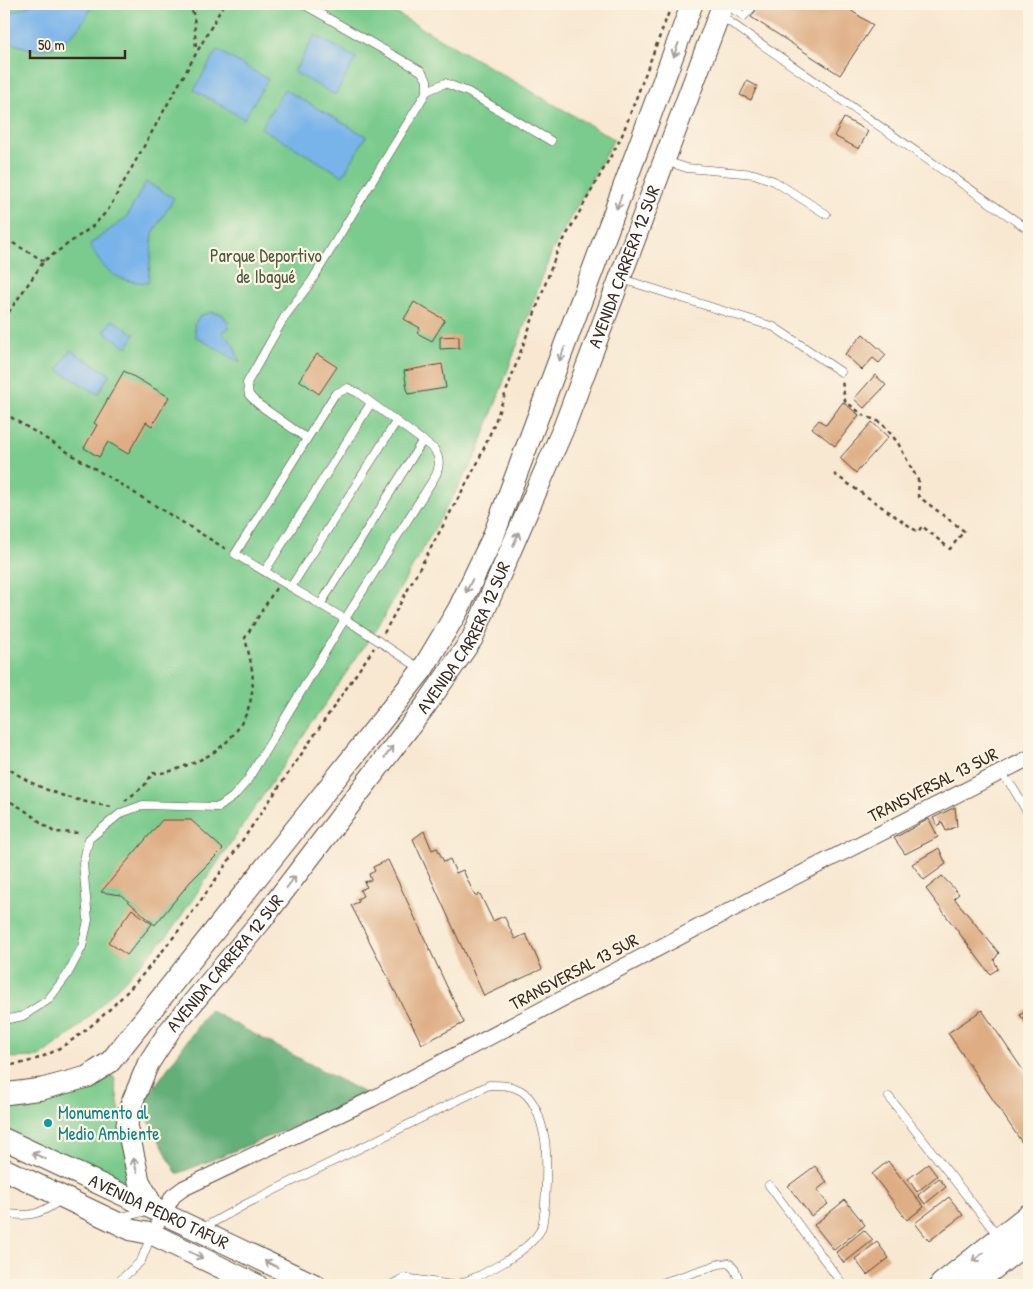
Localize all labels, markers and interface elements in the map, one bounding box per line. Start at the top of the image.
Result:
scale bar [30,28,125,60]
text: 50 m [38,34,65,55]
one-way arrow [671,41,680,57]
street label: AVENIDA CARRERA 12 SUR [582,182,666,351]
one-way arrow [614,194,623,209]
park label: Parque Deportivo de Ibagué [210,243,322,289]
one-way arrow [557,346,566,361]
one-way arrow [511,532,521,547]
street label: AVENIDA CARRERA 12 SUR [411,557,516,719]
one-way arrow [464,578,473,593]
street label: TRANSVERSAL 13 SUR [864,741,1002,828]
one-way arrow [384,746,395,759]
one-way arrow [286,875,296,889]
street label: AVENIDA CARRERA 12 SUR [160,889,289,1037]
street label: TRANSVERSAL 13 SUR [505,927,643,1016]
place label: Monumento al Medio Ambiente [58,1100,159,1146]
marker: Monumento al Medio Ambiente [42,1117,54,1129]
one-way arrow [32,1151,47,1161]
one-way arrow [129,1157,139,1173]
street label: AVENIDA PEDRO TAFUR [85,1168,233,1255]
one-way arrow [188,1251,203,1261]
one-way arrow [971,1252,984,1263]
one-way arrow [264,1259,279,1268]

